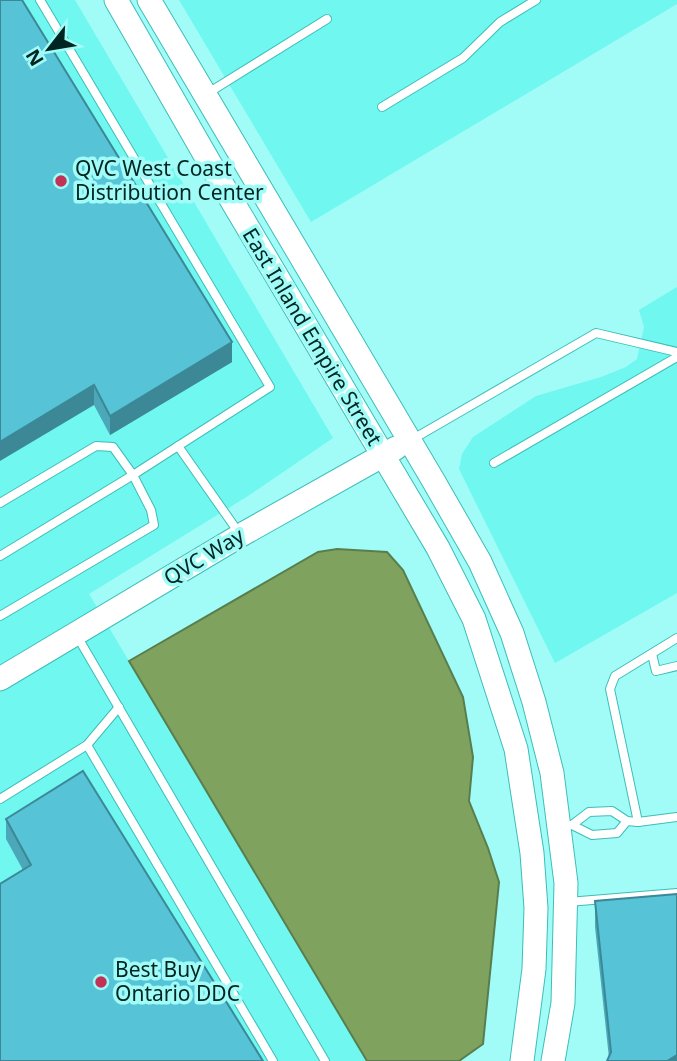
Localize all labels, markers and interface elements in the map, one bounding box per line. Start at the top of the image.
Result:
north arrow [14,14,84,84]
text: N [19,44,50,71]
place label: QVC West Coast Distribution Center [75,154,264,206]
marker: QVC West Coast Distribution Center [53,173,69,189]
street label: East Inland Empire Street [237,223,389,451]
street label: QVC Way [158,521,249,591]
place label: Best Buy Ontario DDC [115,955,240,1007]
marker: Best Buy Ontario DDC [93,974,109,990]

